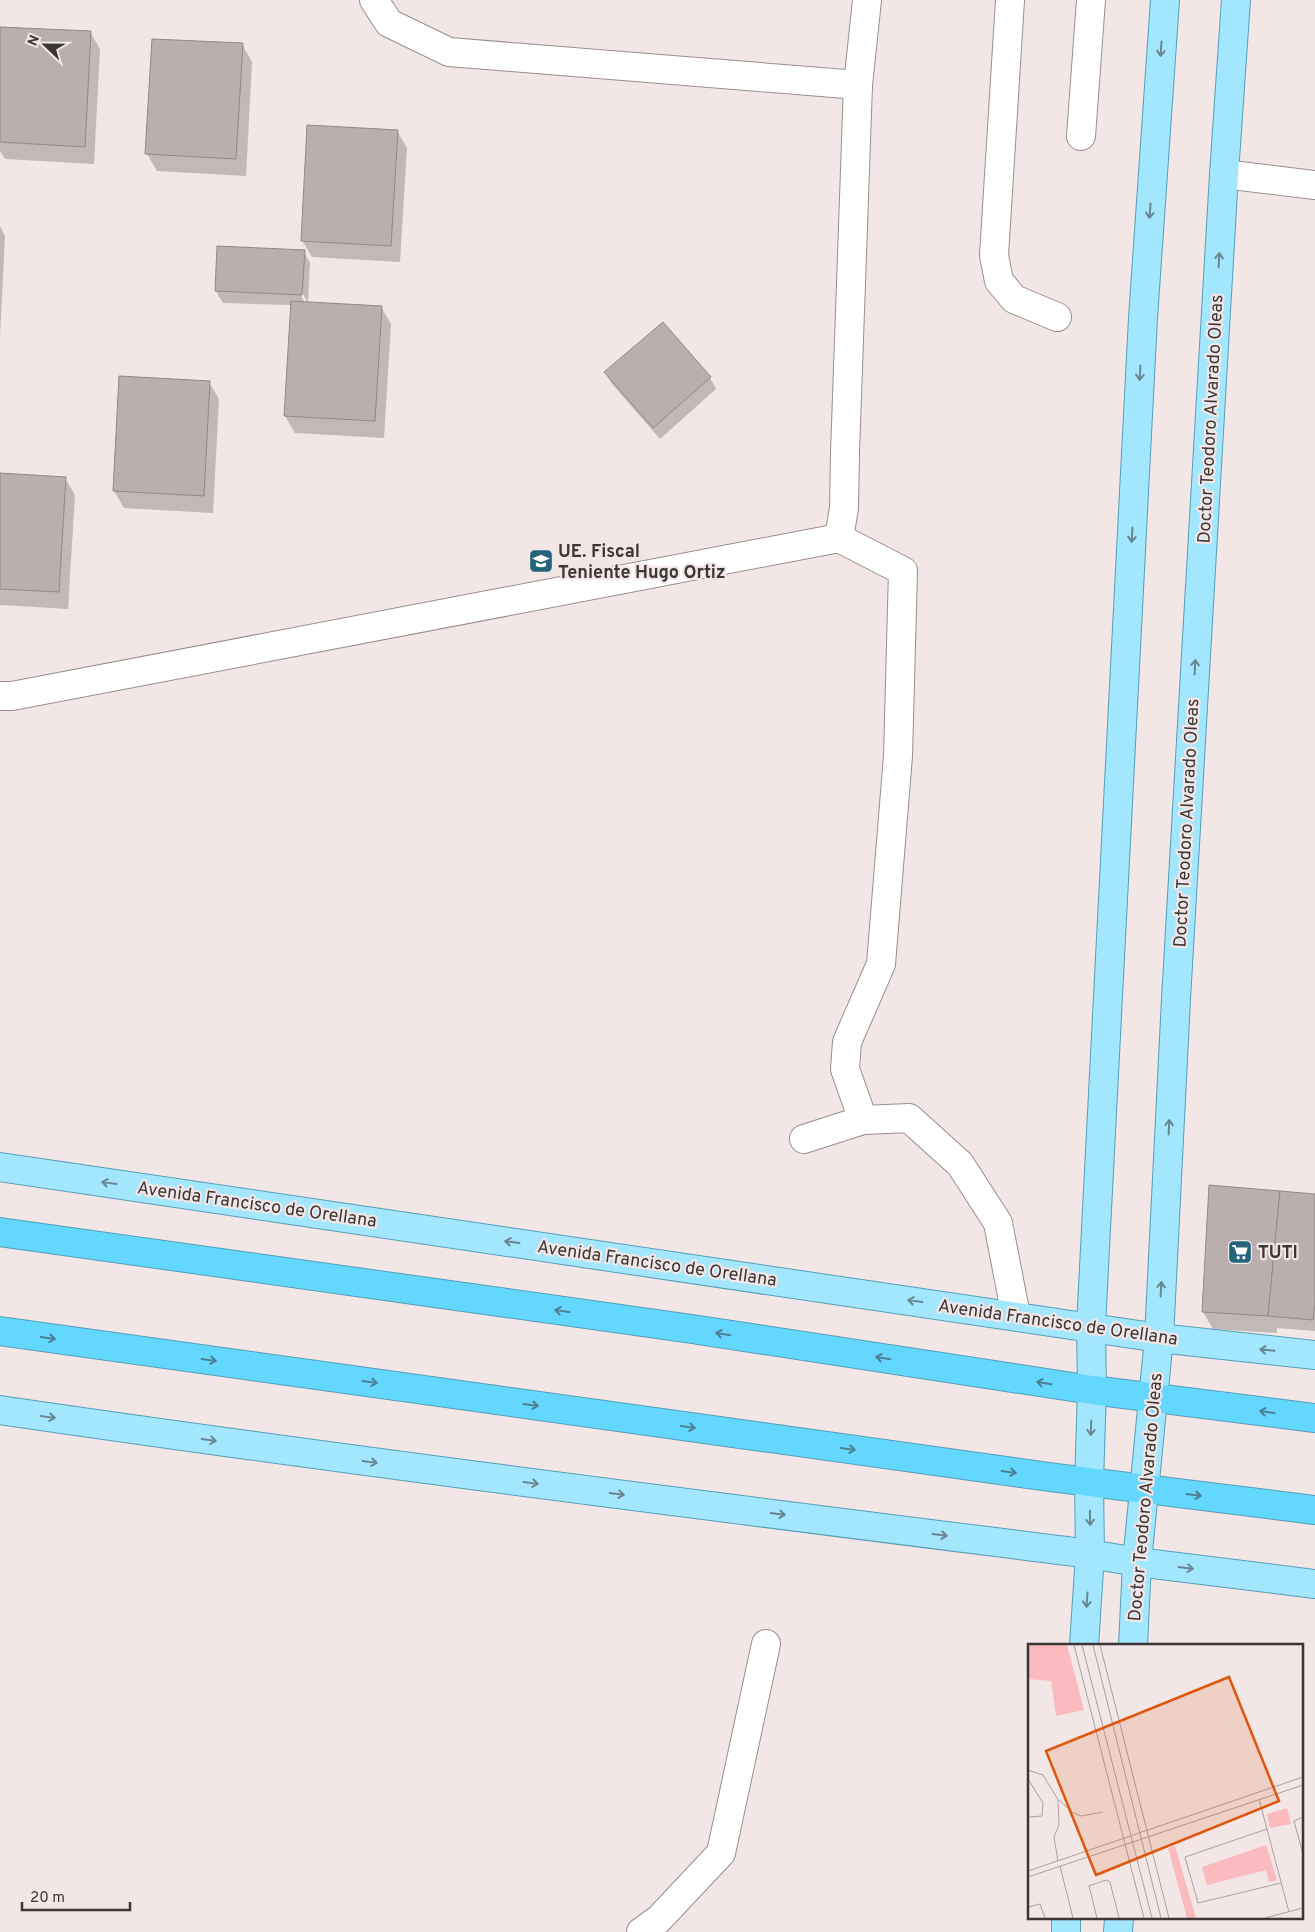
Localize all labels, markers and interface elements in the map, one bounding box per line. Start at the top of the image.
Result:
north arrow [20,20,70,70]
text: N [25,33,44,49]
one-way arrow [1157,40,1166,56]
one-way arrow [1146,202,1155,218]
one-way arrow [1214,253,1223,269]
street label: Doctor Teodoro Alvarado Oleas [1193,294,1230,544]
one-way arrow [1136,365,1145,381]
one-way arrow [1127,527,1136,543]
place label: UE. Fiscal Teniente Hugo Ortiz [558,541,726,585]
school or university icon: UE. Fiscal Teniente Hugo Ortiz [528,548,554,574]
one-way arrow [1191,660,1200,676]
street label: Doctor Teodoro Alvarado Oleas [1169,698,1206,948]
one-way arrow [1165,1119,1174,1135]
one-way arrow [101,1177,117,1187]
street label: Avenida Francisco de Orellana [135,1177,378,1234]
one-way arrow [504,1236,520,1246]
street label: Avenida Francisco de Orellana [535,1236,778,1293]
supermarket icon: TUTI [1227,1239,1253,1265]
place label: TUTI [1258,1242,1298,1265]
one-way arrow [1157,1281,1166,1297]
one-way arrow [907,1295,923,1305]
street label: Avenida Francisco de Orellana [936,1295,1179,1352]
one-way arrow [554,1305,570,1315]
one-way arrow [715,1328,731,1338]
one-way arrow [40,1333,56,1343]
one-way arrow [1259,1345,1275,1355]
one-way arrow [876,1353,892,1363]
one-way arrow [201,1355,217,1365]
street label: Doctor Teodoro Alvarado Oleas [1124,1372,1169,1622]
one-way arrow [362,1378,378,1388]
one-way arrow [1036,1378,1052,1388]
one-way arrow [523,1400,539,1410]
one-way arrow [1259,1407,1275,1417]
one-way arrow [40,1412,56,1422]
one-way arrow [1086,1419,1096,1435]
one-way arrow [679,1422,695,1432]
one-way arrow [201,1435,217,1445]
one-way arrow [840,1444,856,1454]
one-way arrow [362,1457,378,1467]
one-way arrow [1001,1467,1017,1477]
one-way arrow [523,1478,539,1488]
one-way arrow [609,1489,625,1499]
one-way arrow [1186,1490,1202,1500]
one-way arrow [770,1509,786,1519]
one-way arrow [1085,1510,1095,1526]
one-way arrow [931,1530,947,1540]
one-way arrow [1177,1563,1193,1573]
one-way arrow [1082,1591,1092,1607]
inset map [1028,1644,1302,1920]
scale bar [22,1880,130,1912]
text: 20 m [30,1889,65,1908]

